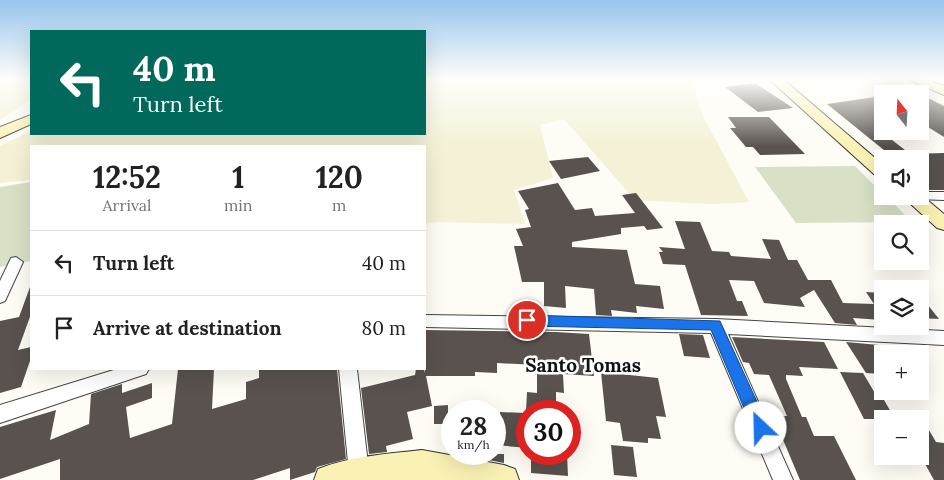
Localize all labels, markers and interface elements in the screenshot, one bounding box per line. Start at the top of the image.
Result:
text: 40 m [133,46,216,91]
icon: left [50,50,115,115]
north arrow [874,85,929,140]
map controls [874,85,929,465]
text: Turn left [133,90,223,118]
button: sound [874,150,929,205]
text: 12:52 [93,158,161,196]
text: 1 [232,158,244,196]
text: 120 [316,158,363,196]
text: Arrival [103,195,151,215]
text: min [224,195,253,215]
text: m [332,195,346,215]
button: search [874,215,929,270]
icon: left [50,249,78,277]
text: Turn left [93,251,174,275]
text: 40 m [362,251,406,275]
button: layers [874,280,929,335]
pin [506,299,548,341]
icon: arrive [513,306,541,334]
icon: arrive [50,314,78,342]
text: Arrive at destination [93,316,282,340]
text: 80 m [362,316,406,340]
button: + [874,345,929,400]
district label: Santo Tomas [525,353,641,377]
speed limit sign: 30 [516,400,581,465]
position arrow [734,401,786,453]
text: 28 [460,410,487,442]
button: − [874,410,929,465]
text: km/h [457,437,490,452]

